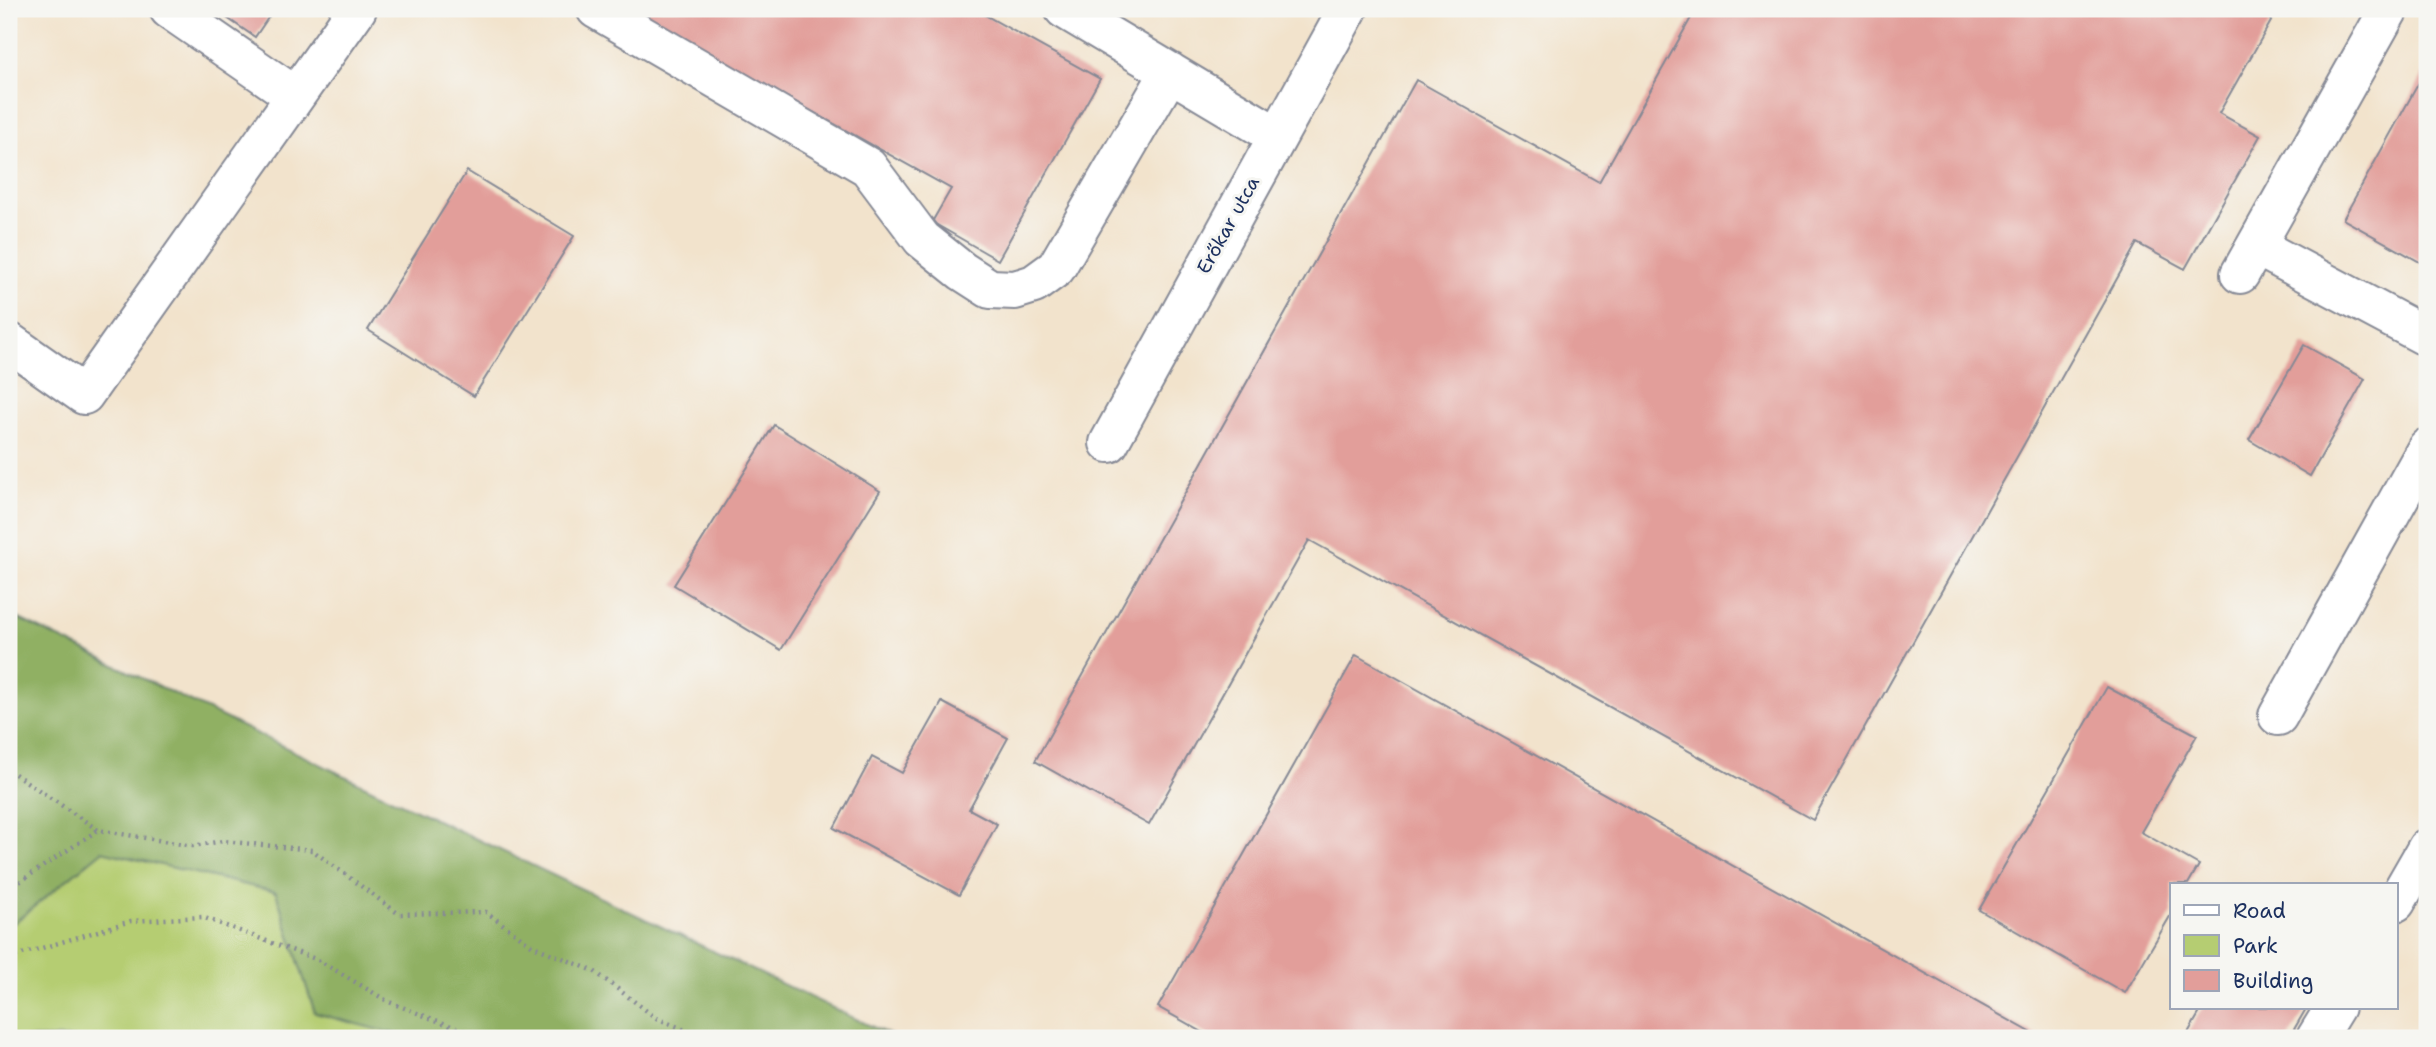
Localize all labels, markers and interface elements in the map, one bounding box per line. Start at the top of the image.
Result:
street label: Erőkar utca [1191,172,1265,278]
legend [2170,883,2398,1009]
text: Road [2233,897,2286,925]
text: Park [2233,932,2278,960]
text: Building [2233,967,2313,995]

